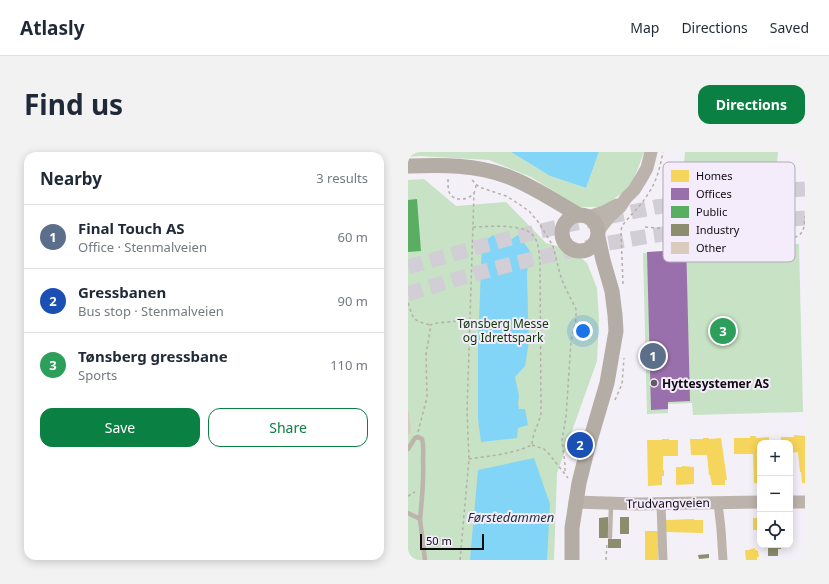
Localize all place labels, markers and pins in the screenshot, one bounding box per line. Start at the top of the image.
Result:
pin: 3 [710,316,736,346]
pin: 1 [640,341,666,371]
place label: Hyttesystemer AS [662,375,770,392]
marker: Hyttesystemer AS [649,378,659,388]
pin: 2 [567,430,593,460]

